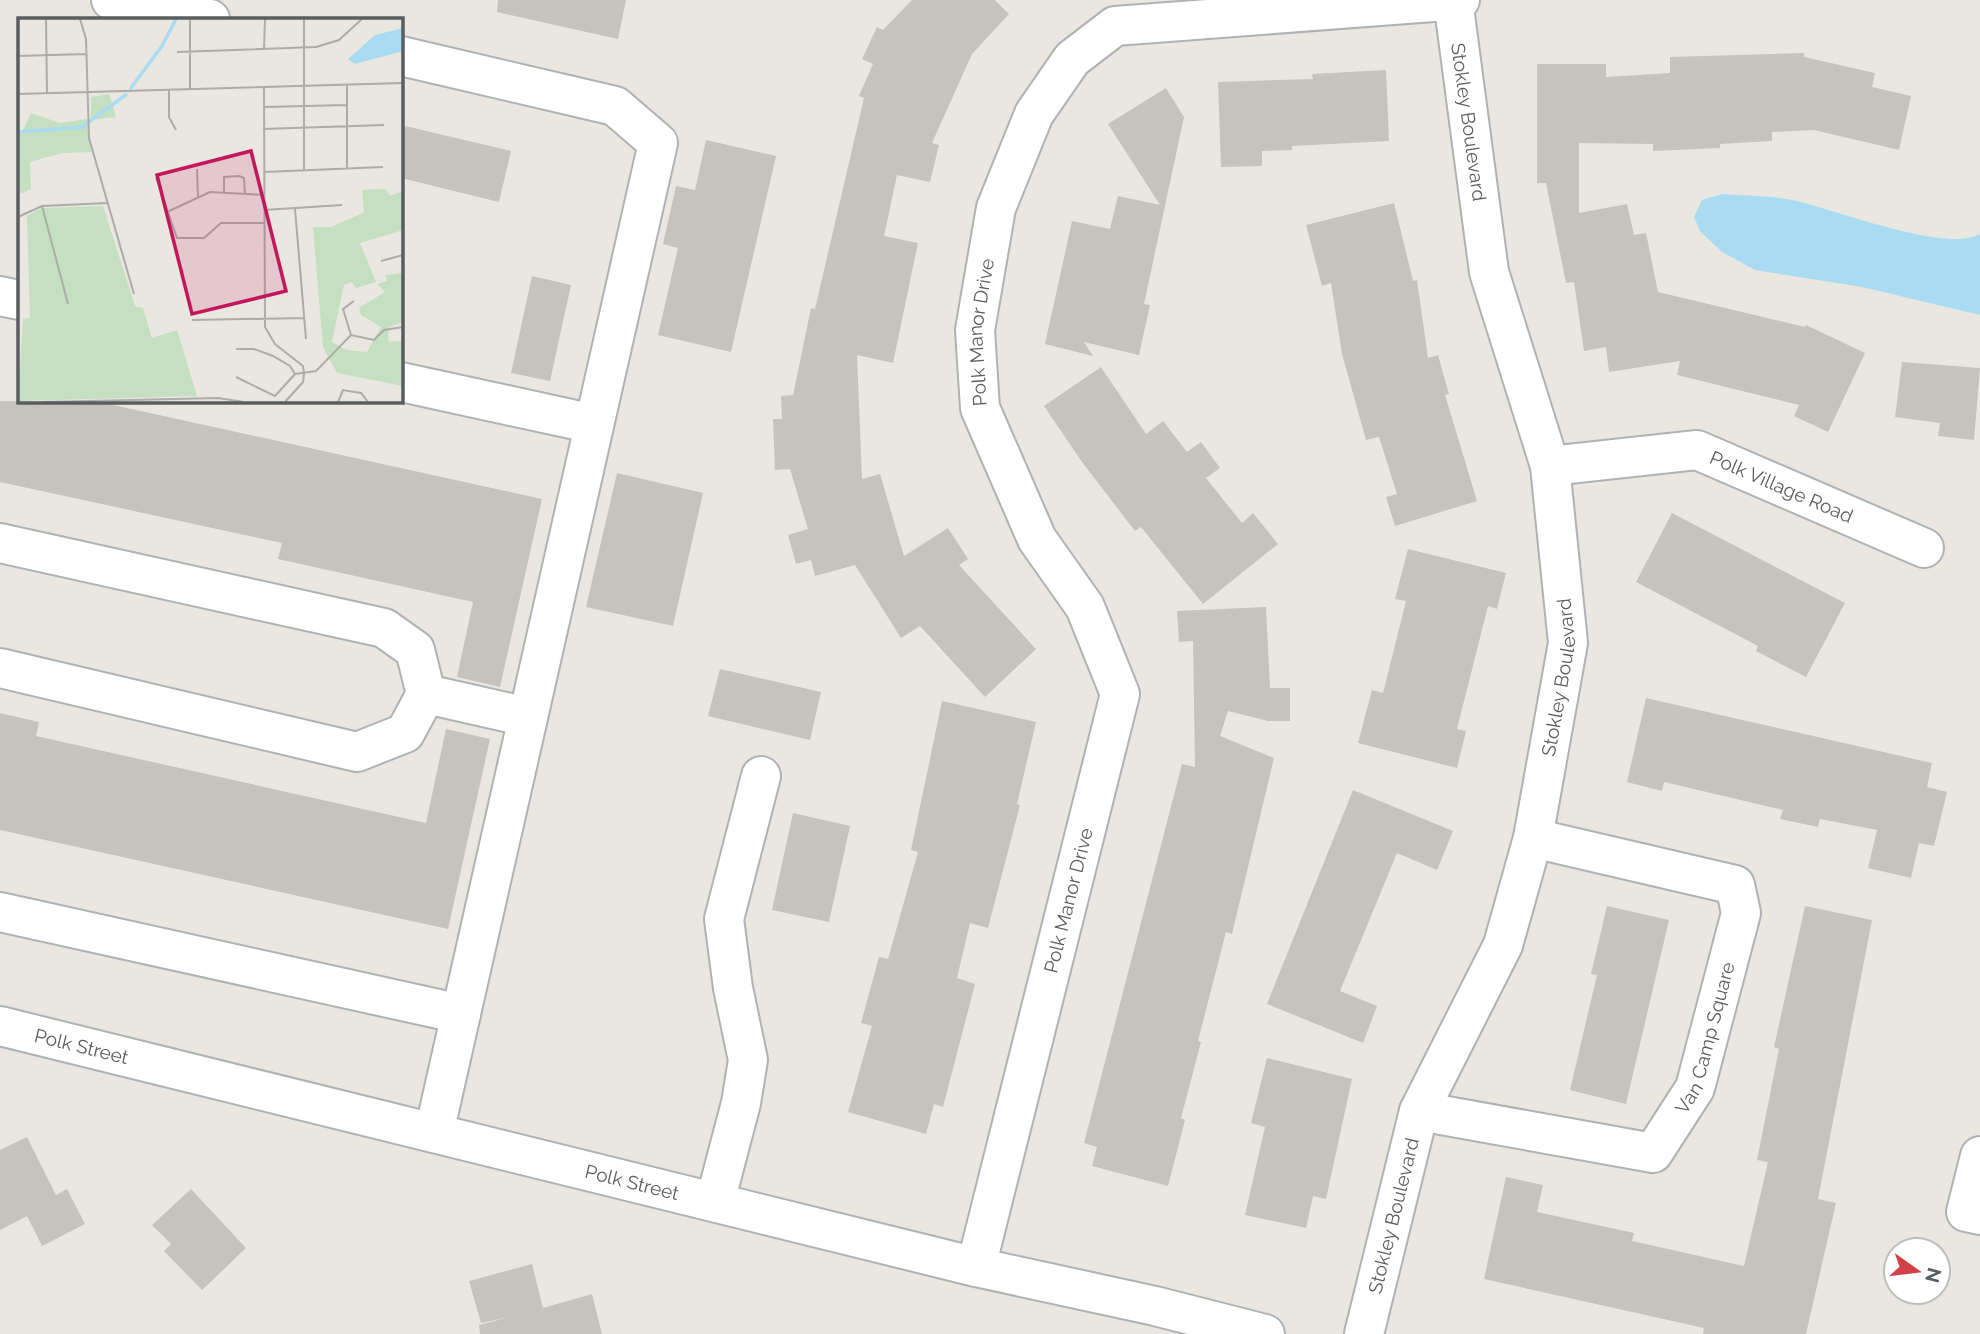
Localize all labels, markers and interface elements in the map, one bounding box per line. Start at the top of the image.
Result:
inset map [18,18,402,402]
street label: Stokley Boulevard [1447,42,1491,202]
street label: Polk Manor Drive [964,257,998,407]
street label: Polk Village Road [1707,446,1856,527]
street label: Stokley Boulevard [1537,597,1579,758]
street label: Polk Manor Drive [1039,826,1097,975]
street label: Van Camp Square [1670,960,1739,1118]
street label: Polk Street [32,1024,131,1068]
street label: Stokley Boulevard [1363,1135,1423,1296]
street label: Polk Street [583,1160,682,1204]
north arrow [1882,1236,1952,1306]
text: N [1921,1265,1946,1285]

